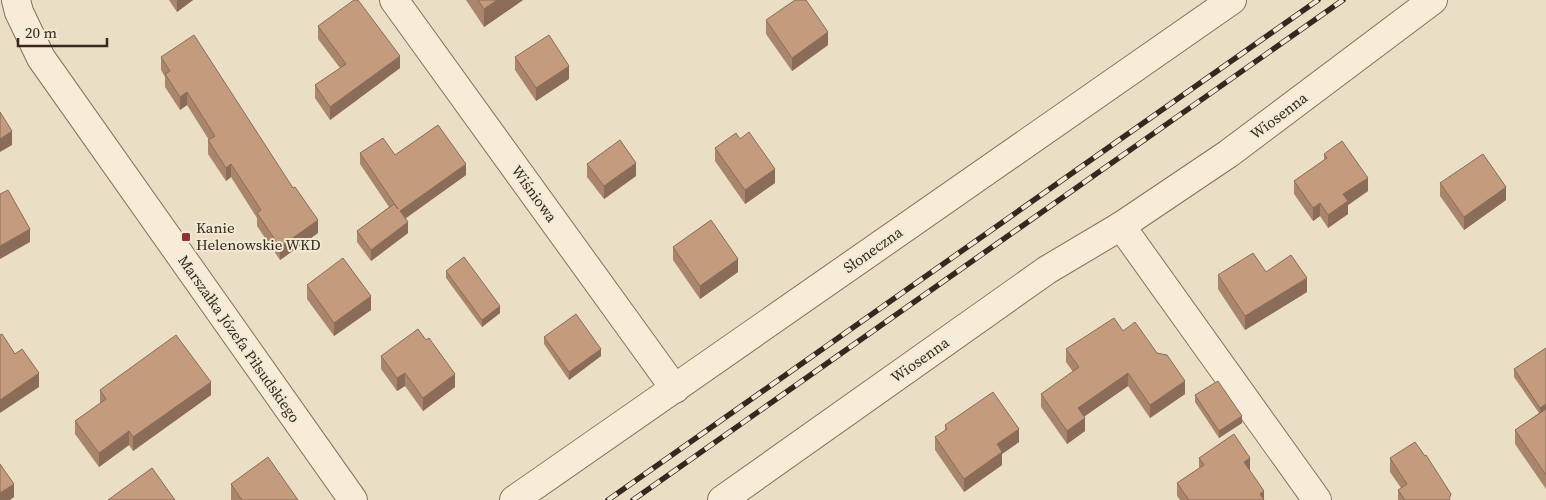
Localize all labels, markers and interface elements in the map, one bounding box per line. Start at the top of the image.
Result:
scale bar [18,15,106,47]
text: 20 m [25,22,57,43]
street label: Wiosenna [1246,87,1312,144]
street label: Wiśniowa [507,161,562,227]
place label: Kanie Helenowskie WKD [196,217,321,255]
street label: Słoneczna [839,221,907,278]
marker: Kanie Helenowskie WKD [180,231,192,243]
street label: Marszałka Józefa Piłsudskiego [173,251,305,427]
street label: Wiosenna [886,332,953,387]

